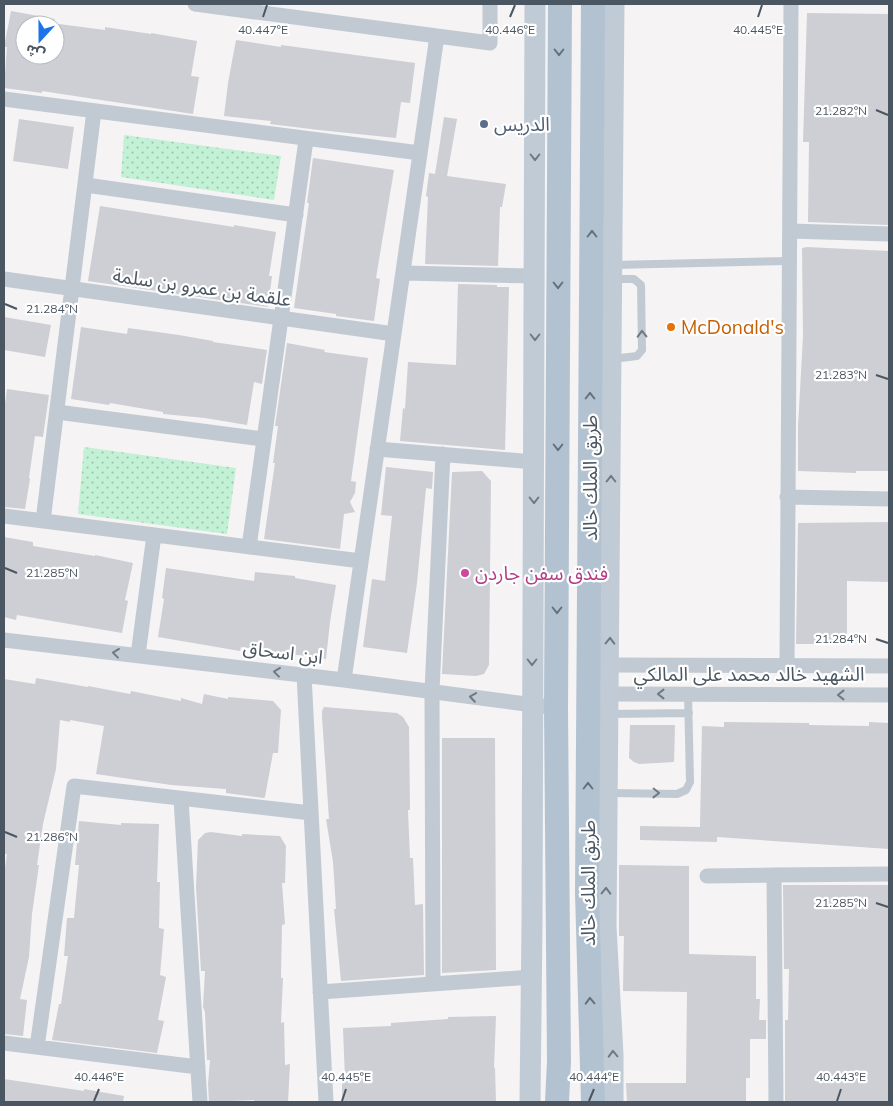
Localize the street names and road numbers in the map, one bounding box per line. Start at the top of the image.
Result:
street label: علقمة بن عمرو بن سلمة [111,263,293,311]
street label: طريق الملك خالد [578,415,602,541]
street label: ابن اسحاق [242,635,324,669]
street label: الشهيد خالد محمد على المالكي [633,662,865,689]
street label: طريق الملك خالد [576,820,600,946]

